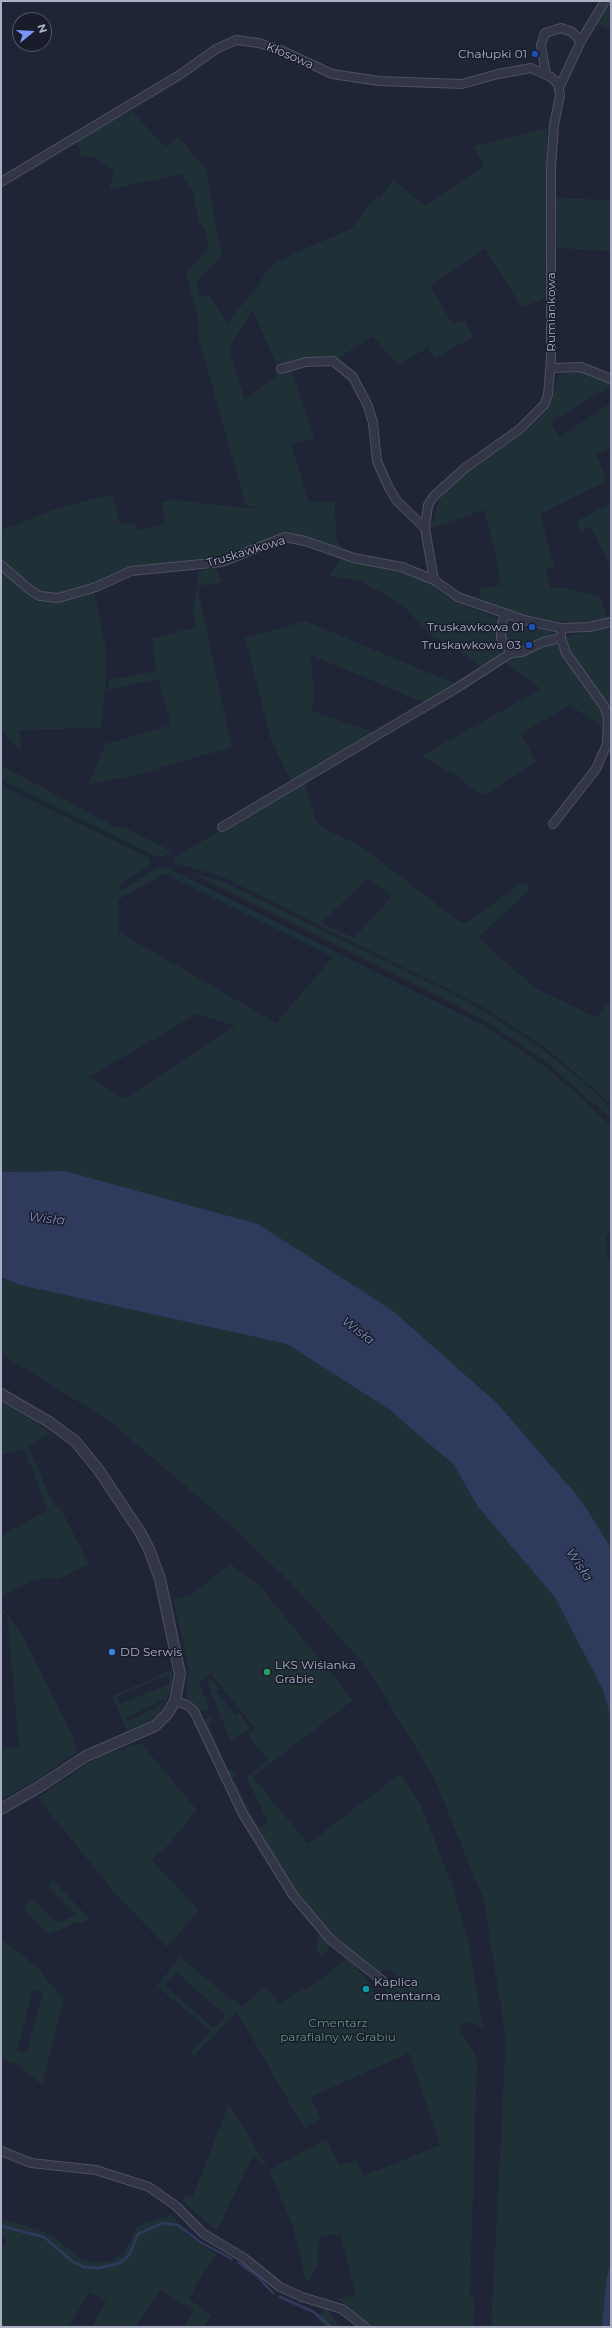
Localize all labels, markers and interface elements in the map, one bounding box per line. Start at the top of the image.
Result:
north arrow [12,12,52,52]
text: N [34,22,50,35]
street label: Kłosowa [264,40,316,72]
place label: Chałupki 01 [458,47,527,61]
marker: Chałupki 01 [530,49,540,59]
street label: Rumiankowa [544,272,558,352]
street label: Truskawkowa [205,533,287,571]
place label: Truskawkowa 01 [427,620,524,634]
marker: Truskawkowa 01 [527,622,537,632]
place label: Truskawkowa 03 [422,638,521,652]
marker: Truskawkowa 03 [524,640,534,650]
water label: Wisła [28,1209,66,1229]
water label: Wisła [339,1314,377,1348]
water label: Wisła [562,1545,596,1585]
place label: DD Serwis [120,1645,182,1659]
marker: DD Serwis [107,1647,117,1657]
place label: LKS Wiślanka Grabie [275,1658,356,1686]
marker: LKS Wiślanka Grabie [262,1667,272,1677]
place label: Kaplica cmentarna [374,1975,440,2003]
marker: Kaplica cmentarna [361,1984,371,1994]
park label: Cmentarz parafialny w Grabiu [280,2016,396,2044]

